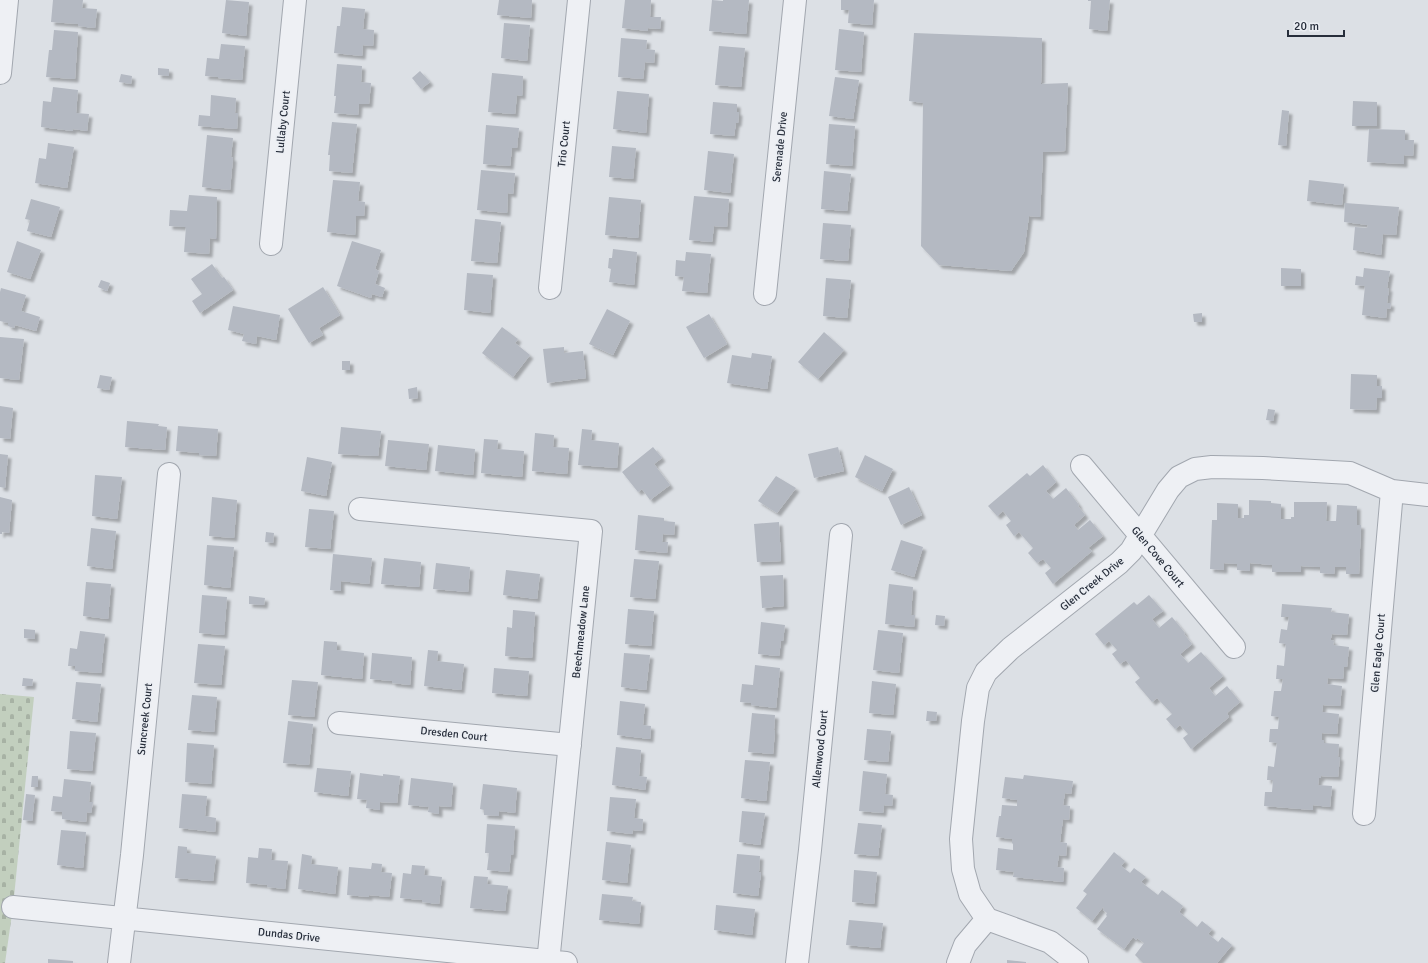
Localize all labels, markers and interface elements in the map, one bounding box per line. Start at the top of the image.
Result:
scale bar [1288,12,1344,38]
text: 20 m [1294,19,1319,34]
street label: Lullaby Court [273,90,293,154]
street label: Serenade Drive [770,111,790,183]
street label: Trio Court [555,120,573,168]
street label: Glen Cove Court [1129,524,1187,590]
street label: Glen Creek Drive [1058,554,1126,614]
street label: Beechmeadow Lane [570,585,592,679]
street label: Glen Eagle Court [1368,613,1388,693]
street label: Suncreek Court [135,682,155,756]
street label: Allenwood Court [809,709,831,789]
street label: Dresden Court [420,724,488,744]
street label: Dundas Drive [257,925,321,945]

